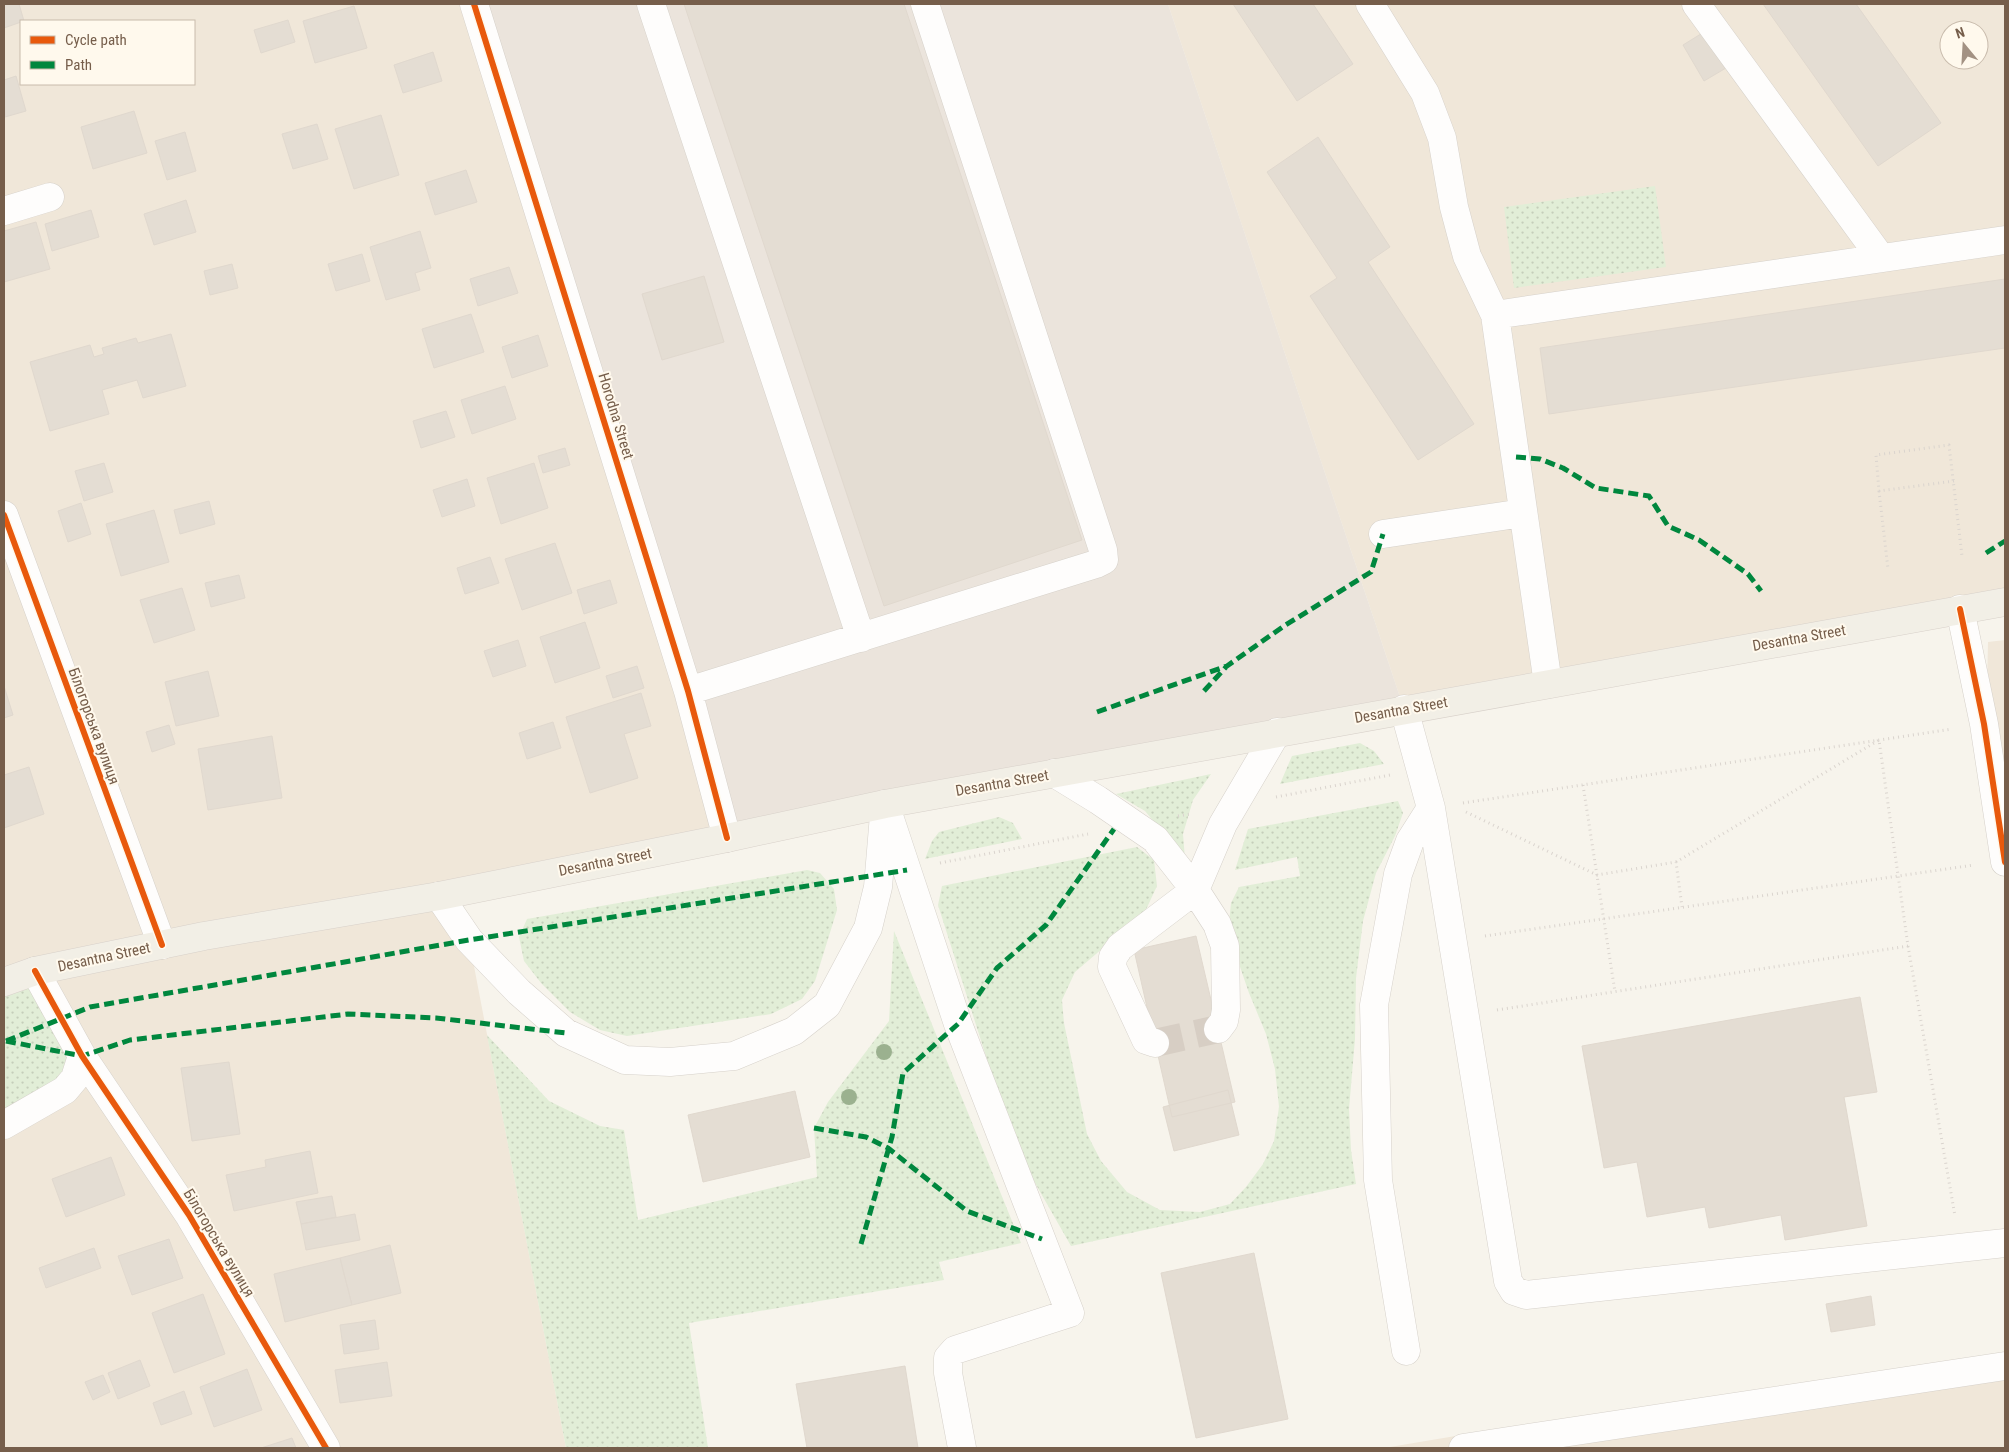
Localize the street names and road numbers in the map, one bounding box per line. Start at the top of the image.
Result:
street label: Horodna Street [594,371,638,461]
street label: Desantna Street [1751,621,1847,655]
street label: Білогорська вулиця [64,665,124,787]
street label: Desantna Street [1353,693,1449,727]
street label: Desantna Street [954,766,1050,800]
street label: Desantna Street [557,844,653,880]
street label: Desantna Street [56,938,152,976]
street label: Білогорська вулиця [180,1186,258,1300]

